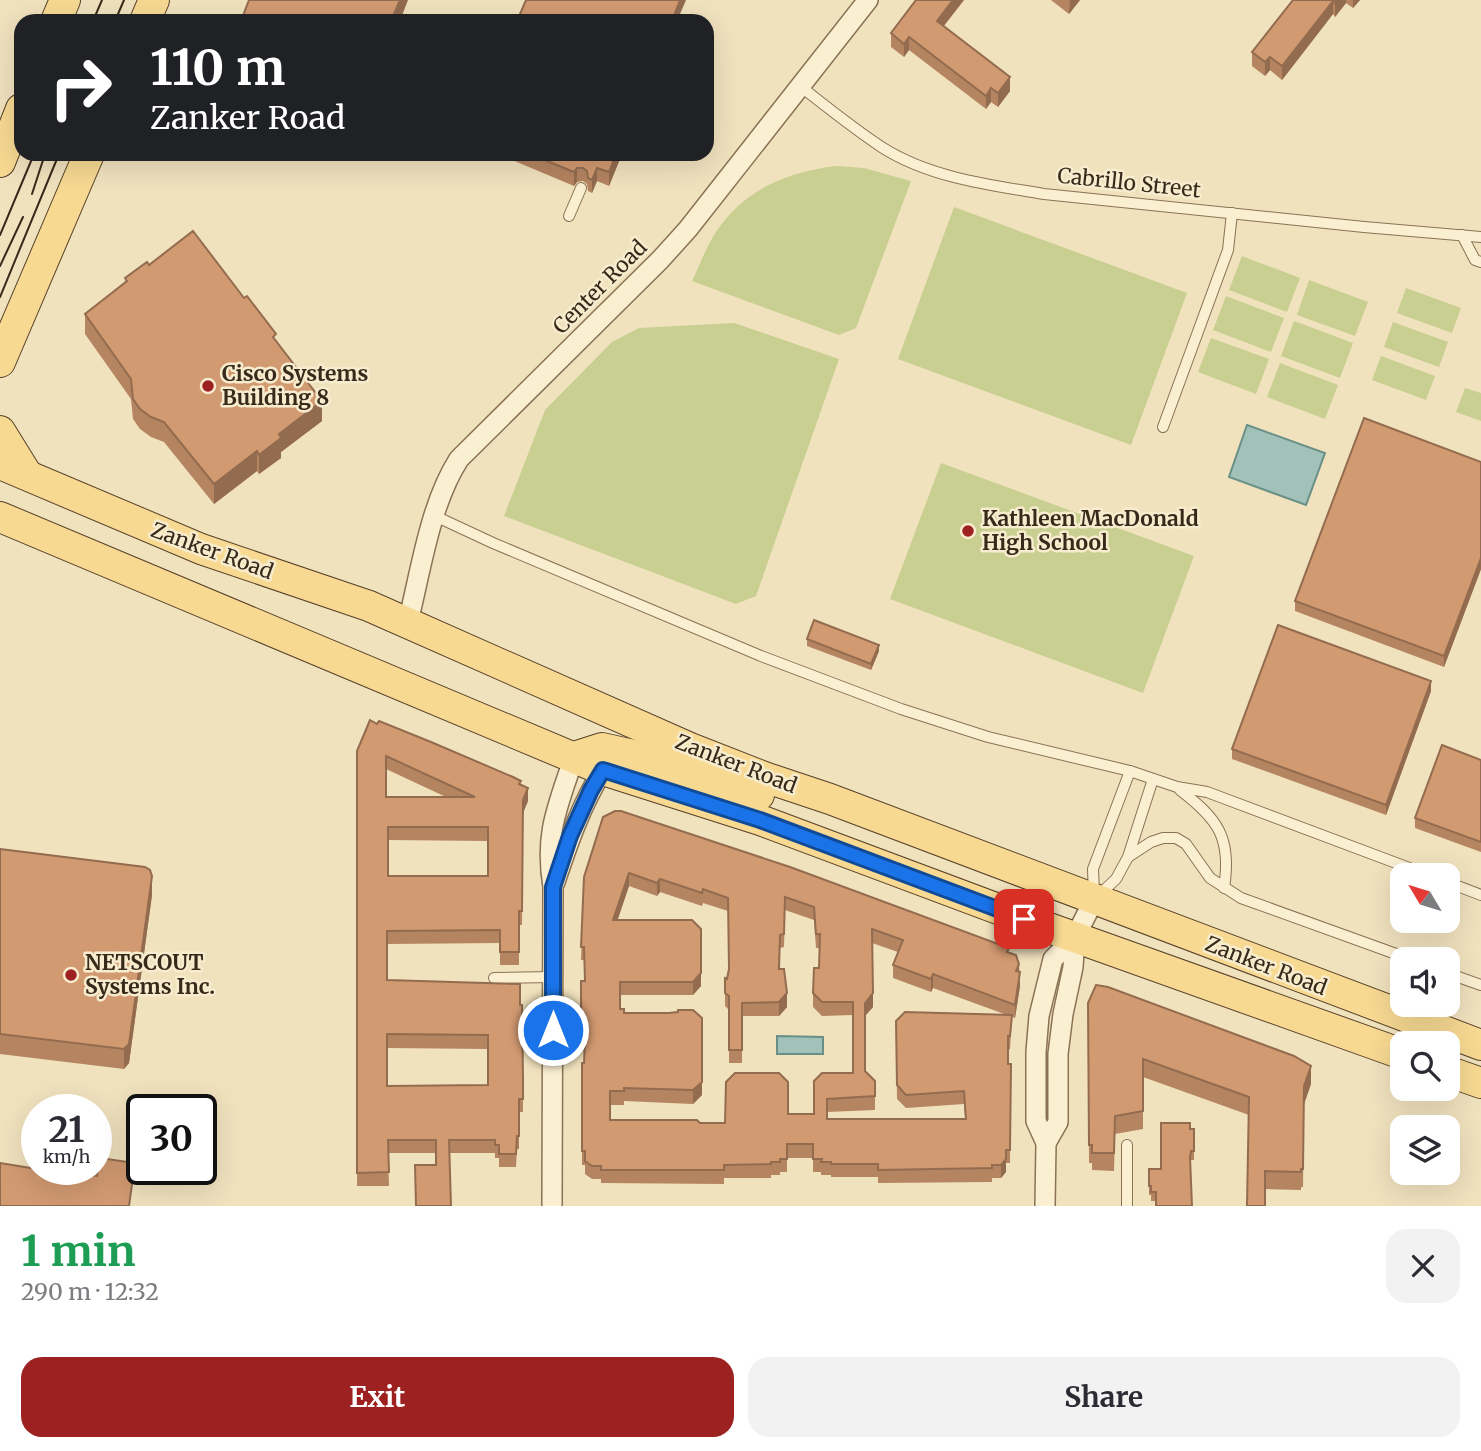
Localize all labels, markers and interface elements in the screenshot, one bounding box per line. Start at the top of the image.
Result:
text: 110 m [150,37,285,98]
icon: right [35,42,126,133]
text: Zanker Road [150,98,345,138]
street label: Cabrillo Street [1056,162,1202,203]
street label: Center Road [547,234,653,339]
place label: Cisco Systems Building 8 [222,360,369,411]
marker: Cisco Systems Building 8 [200,378,216,394]
place label: Kathleen MacDonald High School [982,505,1199,556]
street label: Zanker Road [147,516,277,585]
marker: Kathleen MacDonald High School [960,523,976,539]
street label: Zanker Road [671,728,801,799]
north arrow [1390,863,1460,933]
map controls [1390,863,1460,1185]
pin [994,889,1054,949]
icon: arrive [1005,900,1043,938]
street label: Zanker Road [1201,930,1331,1001]
button: sound [1390,947,1460,1017]
place label: NETSCOUT Systems Inc. [85,949,215,1000]
marker: NETSCOUT Systems Inc. [63,967,79,983]
position arrow [516,993,590,1067]
button: search [1390,1031,1460,1101]
speed limit sign: 30 [126,1094,217,1185]
text: 21 [49,1108,84,1152]
button: layers [1390,1115,1460,1185]
text: km/h [43,1145,90,1168]
text: 1 min [21,1225,135,1277]
button: close [1386,1229,1460,1303]
text: 290 m · 12:32 [21,1277,159,1306]
button: Exit [21,1357,734,1437]
button: Share [748,1357,1460,1437]

